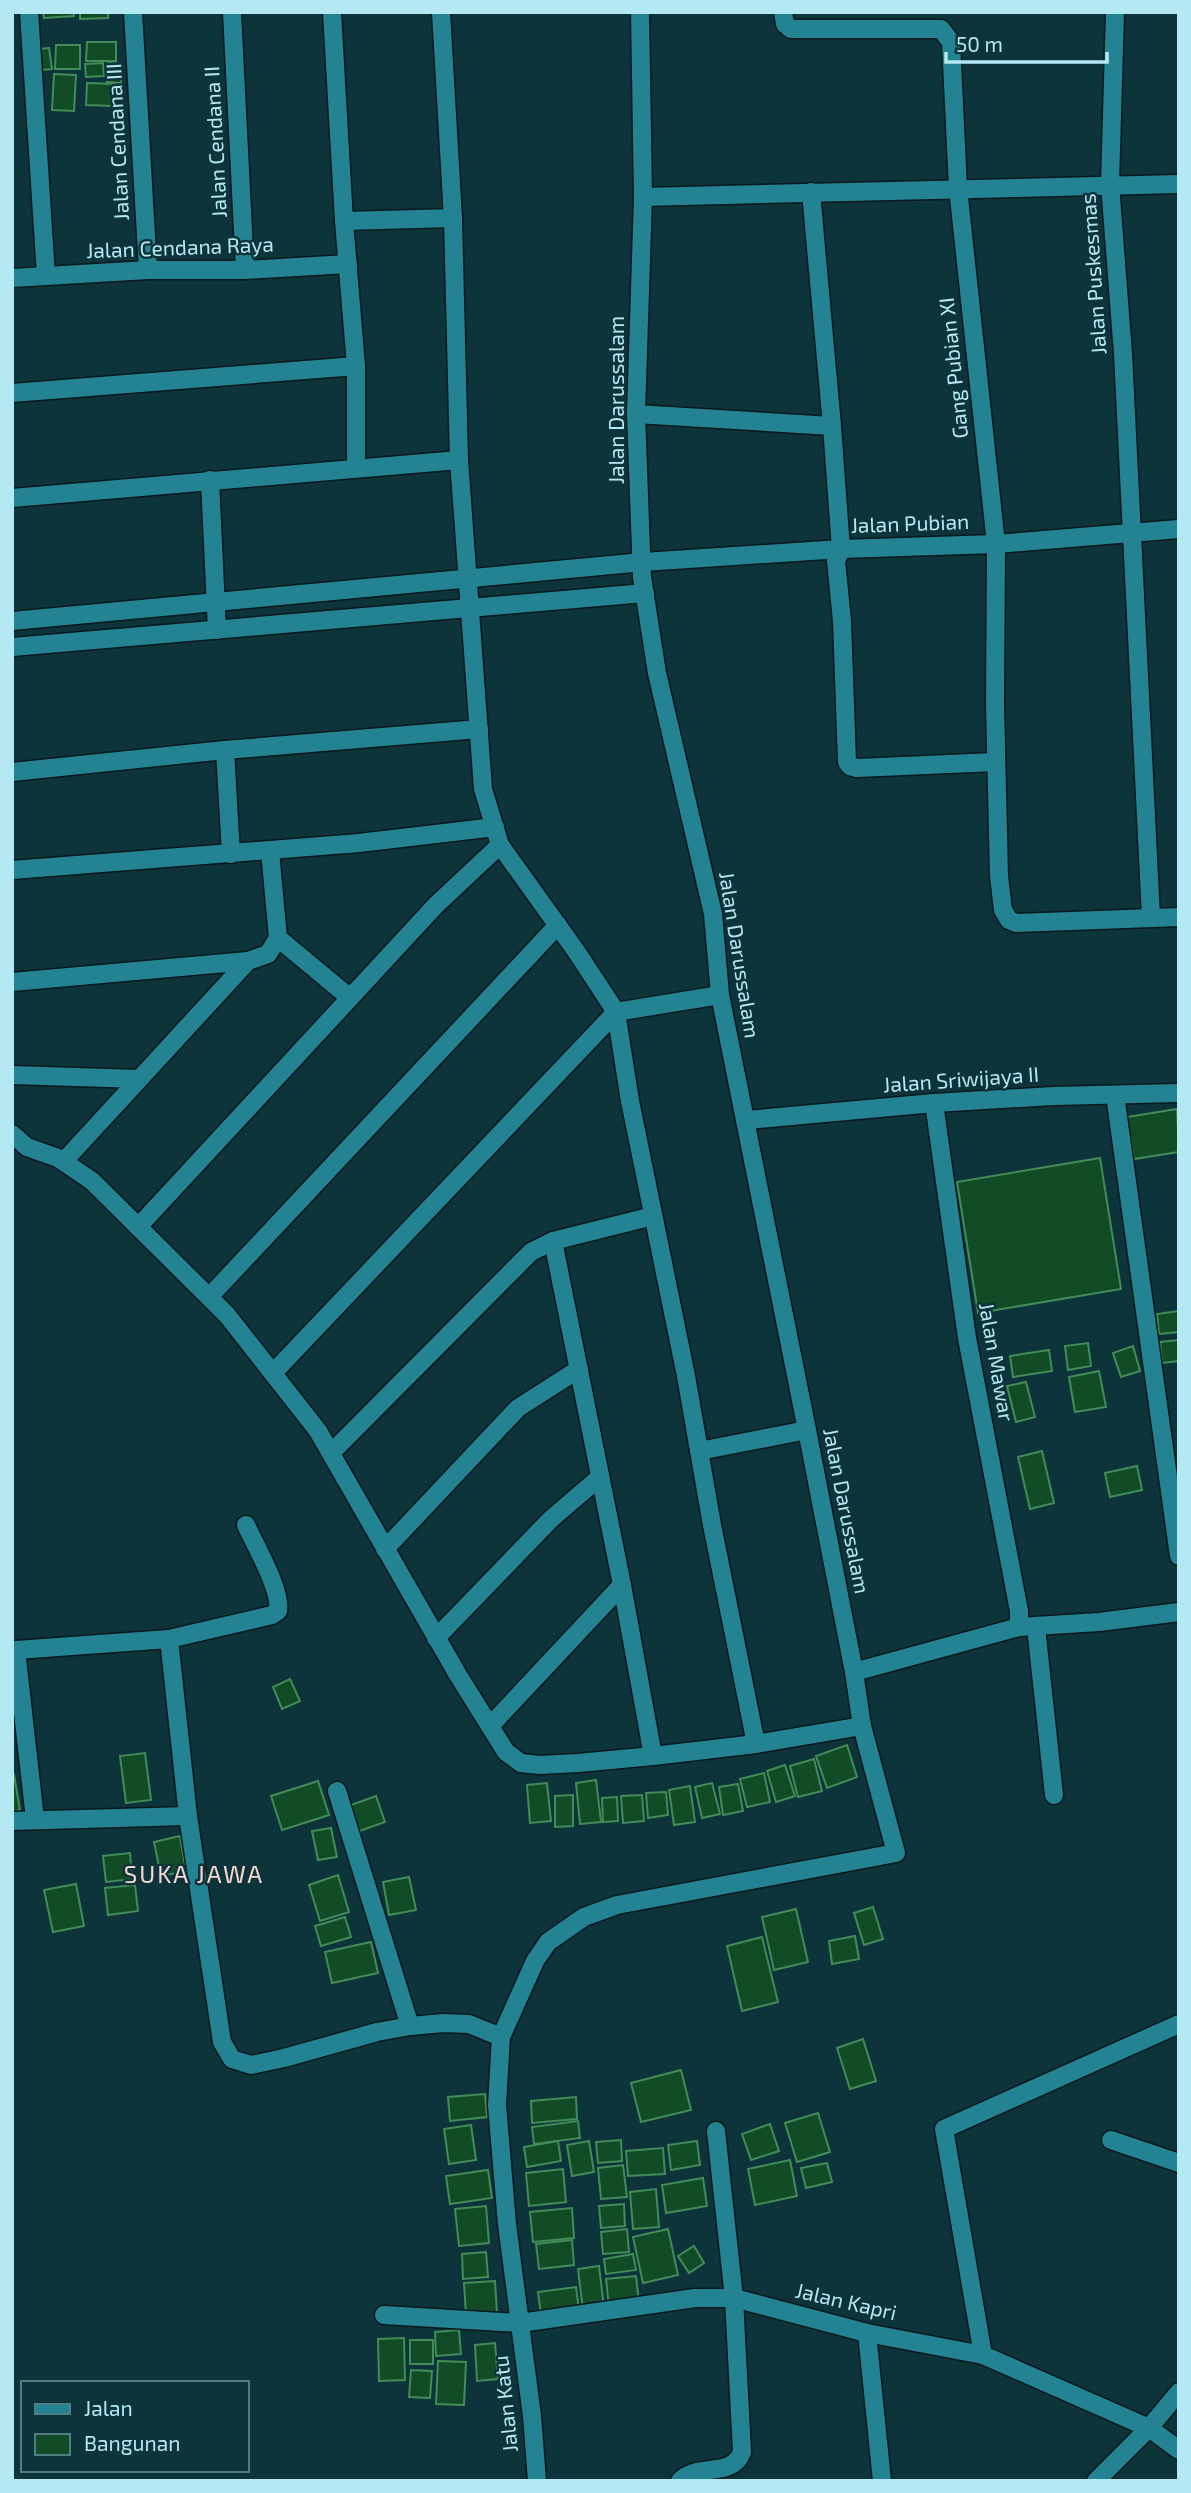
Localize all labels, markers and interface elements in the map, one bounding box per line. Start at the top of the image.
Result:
scale bar [946,21,1107,65]
text: 50 m [956,31,1003,56]
street label: Jalan Cendana III [100,63,133,221]
street label: Jalan Cendana II [198,66,231,219]
street label: Jalan Puskesmas [1074,193,1111,355]
street label: Jalan Cendana Raya [86,231,274,262]
street label: Gang Pubian XI [933,296,972,440]
street label: Jalan Darussalam [603,316,628,484]
street label: Jalan Pubian [850,508,970,537]
street label: Jalan Darussalam [715,870,766,1040]
street label: Jalan Sriwijaya II [882,1061,1040,1097]
street label: Jalan Mawar [975,1300,1020,1424]
street label: Jalan Darussalam [819,1426,876,1596]
district label: SUKA JAWA [124,1859,264,1888]
street label: Jalan Kapri [793,2277,899,2324]
street label: Jalan Katu [487,2354,522,2454]
legend [21,2381,248,2472]
text: Jalan [84,2395,133,2420]
text: Bangunan [84,2430,180,2455]

